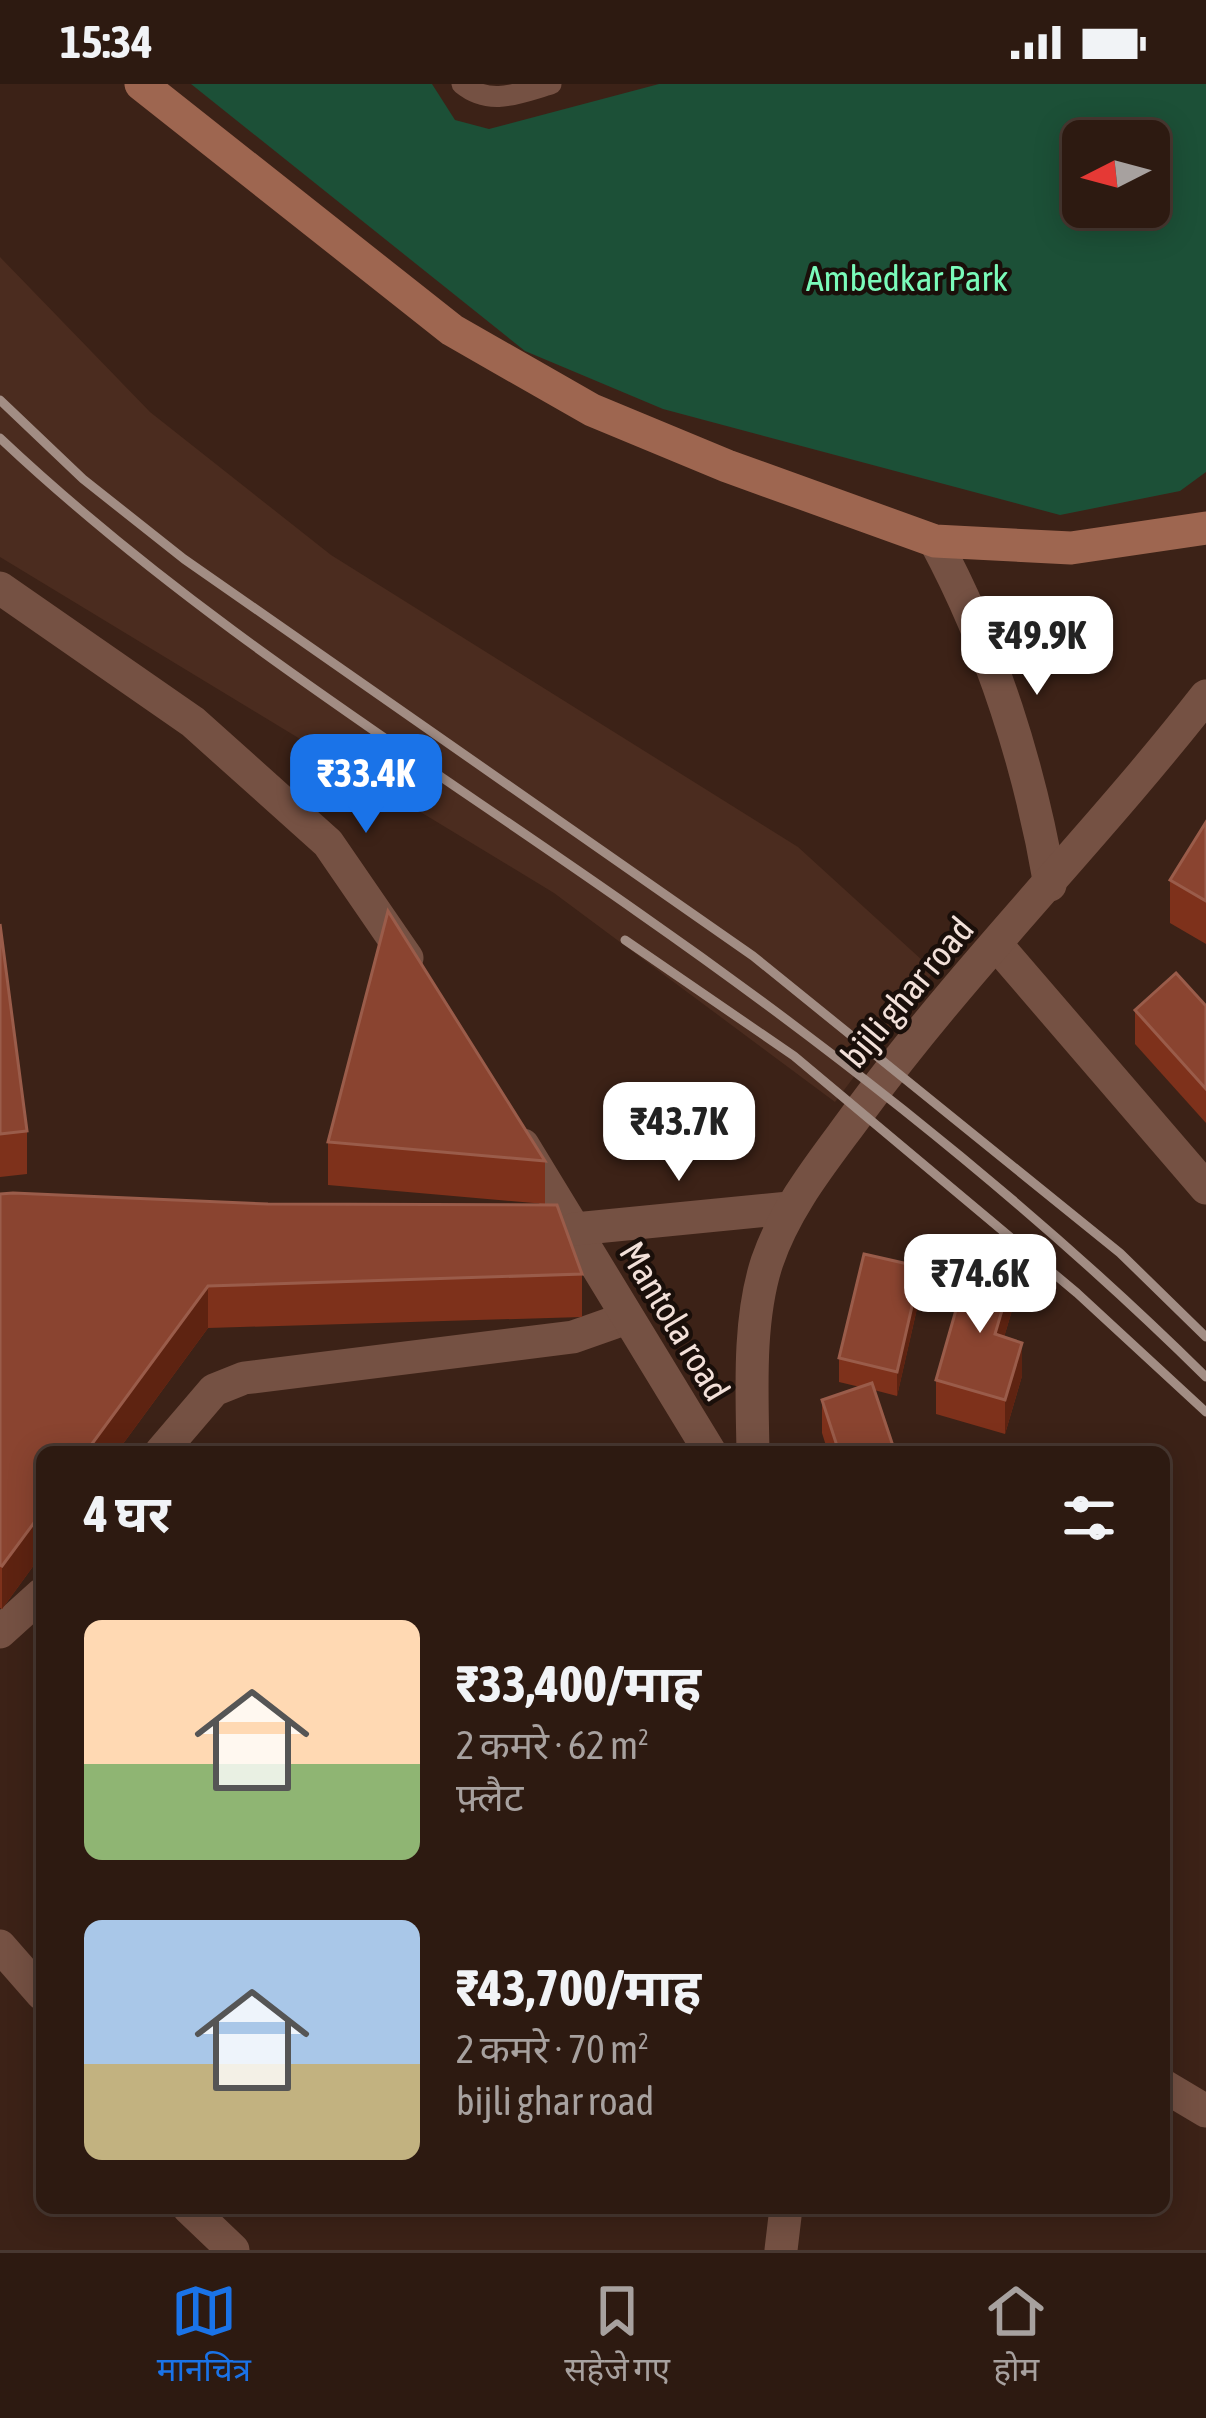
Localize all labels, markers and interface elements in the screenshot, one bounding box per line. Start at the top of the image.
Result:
text: 15:34 [60,16,153,68]
north arrow [1062,120,1170,228]
map controls [1062,120,1170,228]
park label: Ambedkar Park [806,257,1008,299]
pin: ₹49.9K [939,596,1135,698]
text: ₹49.9K [988,613,1086,657]
pin: ₹33.4K [268,734,464,836]
text: ₹33.4K [317,751,415,795]
street label: bijli ghar road [832,908,982,1076]
pin: ₹43.7K [581,1082,777,1184]
text: ₹43.7K [630,1099,728,1143]
street label: Mantola road [611,1234,739,1408]
pin: ₹74.6K [882,1234,1078,1336]
text: ₹74.6K [931,1251,1029,1295]
text: 4 घर [84,1484,171,1543]
icon: filters [1056,1485,1122,1551]
text: ₹33,400/माह [456,1654,701,1713]
icon: home [180,1668,324,1812]
text: 2 कमरे · 62 m² [456,1723,649,1767]
text: फ़्लैट [456,1775,523,1819]
text: ₹43,700/माह [456,1958,701,2017]
icon: home [180,1968,324,2112]
text: 2 कमरे · 70 m² [456,2027,649,2071]
text: bijli ghar road [456,2079,654,2123]
tab: मानचित्र [157,2278,251,2394]
tab: सहेजे गए [564,2278,670,2394]
tab: होम [983,2278,1049,2394]

